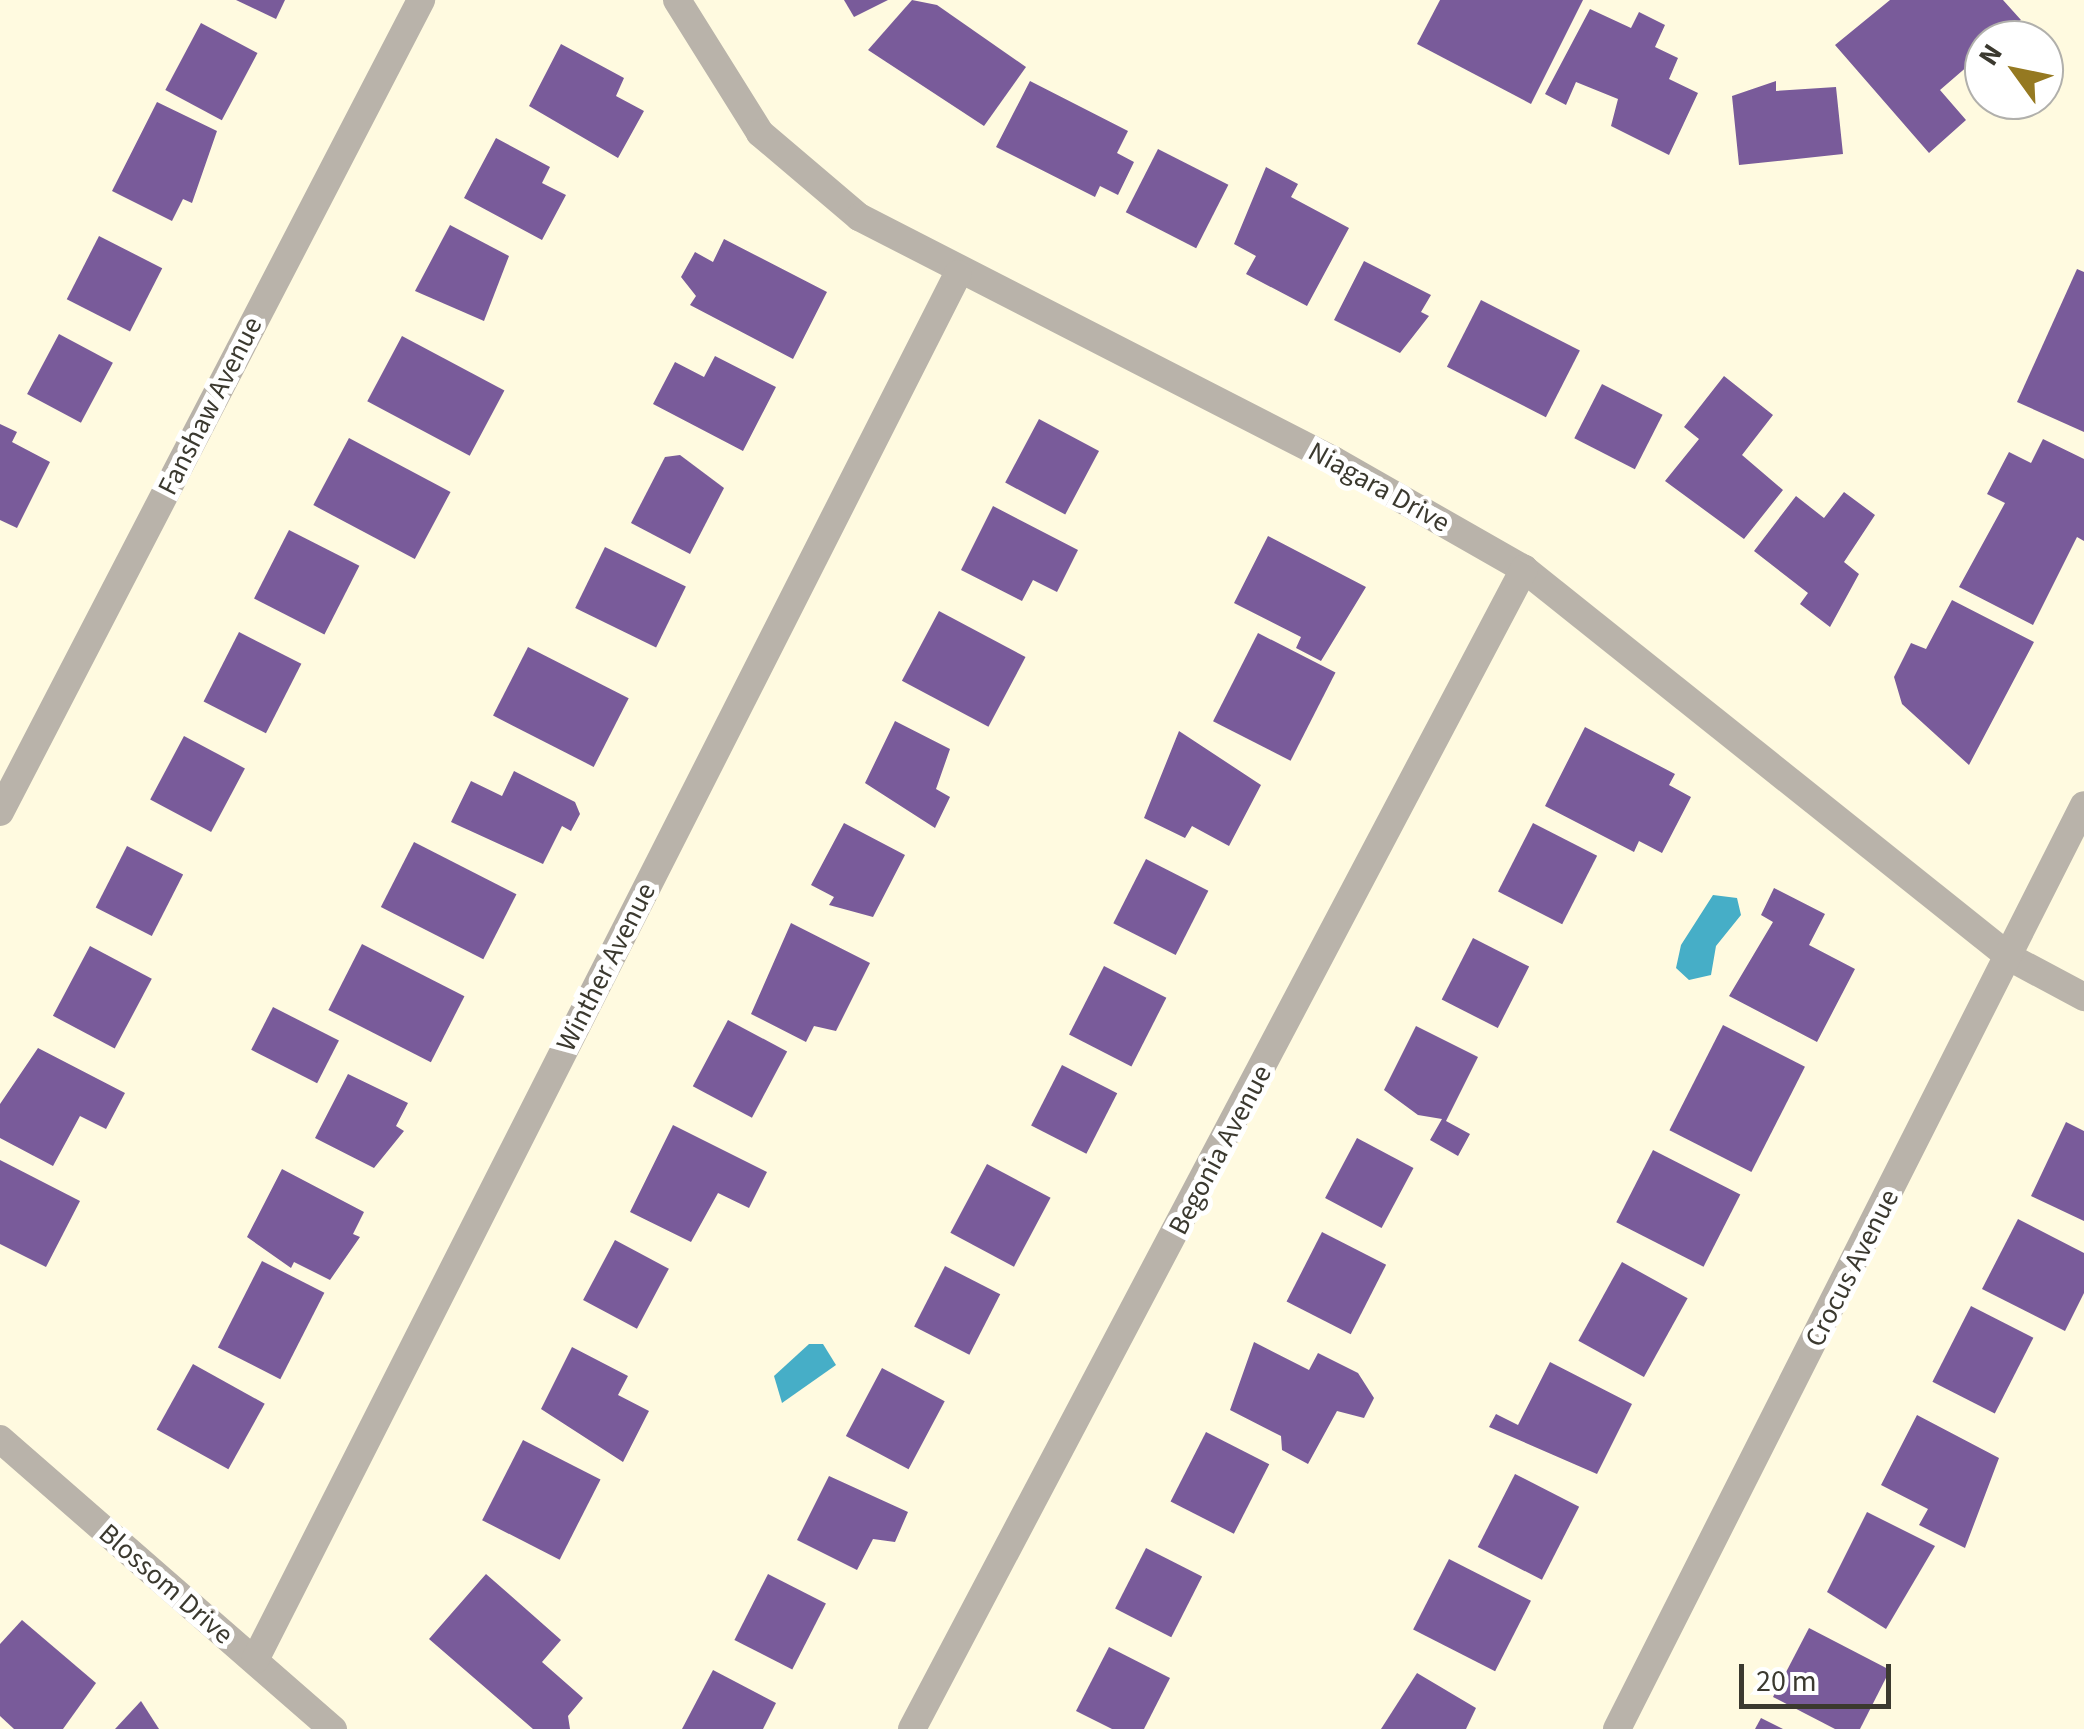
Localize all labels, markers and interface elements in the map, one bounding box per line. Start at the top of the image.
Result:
north arrow [1964,20,2064,120]
text: N [1969,36,2012,73]
street label: Fanshaw Avenue [151,311,269,501]
street label: Niagara Drive [1302,434,1456,540]
street label: Winther Avenue [549,877,663,1057]
street label: Begonia Avenue [1161,1059,1279,1241]
street label: Crocus Avenue [1798,1184,1906,1352]
street label: Blossom Drive [92,1517,240,1651]
scale bar [1744,1644,1896,1706]
text: 20 m [1756,1660,1817,1703]

